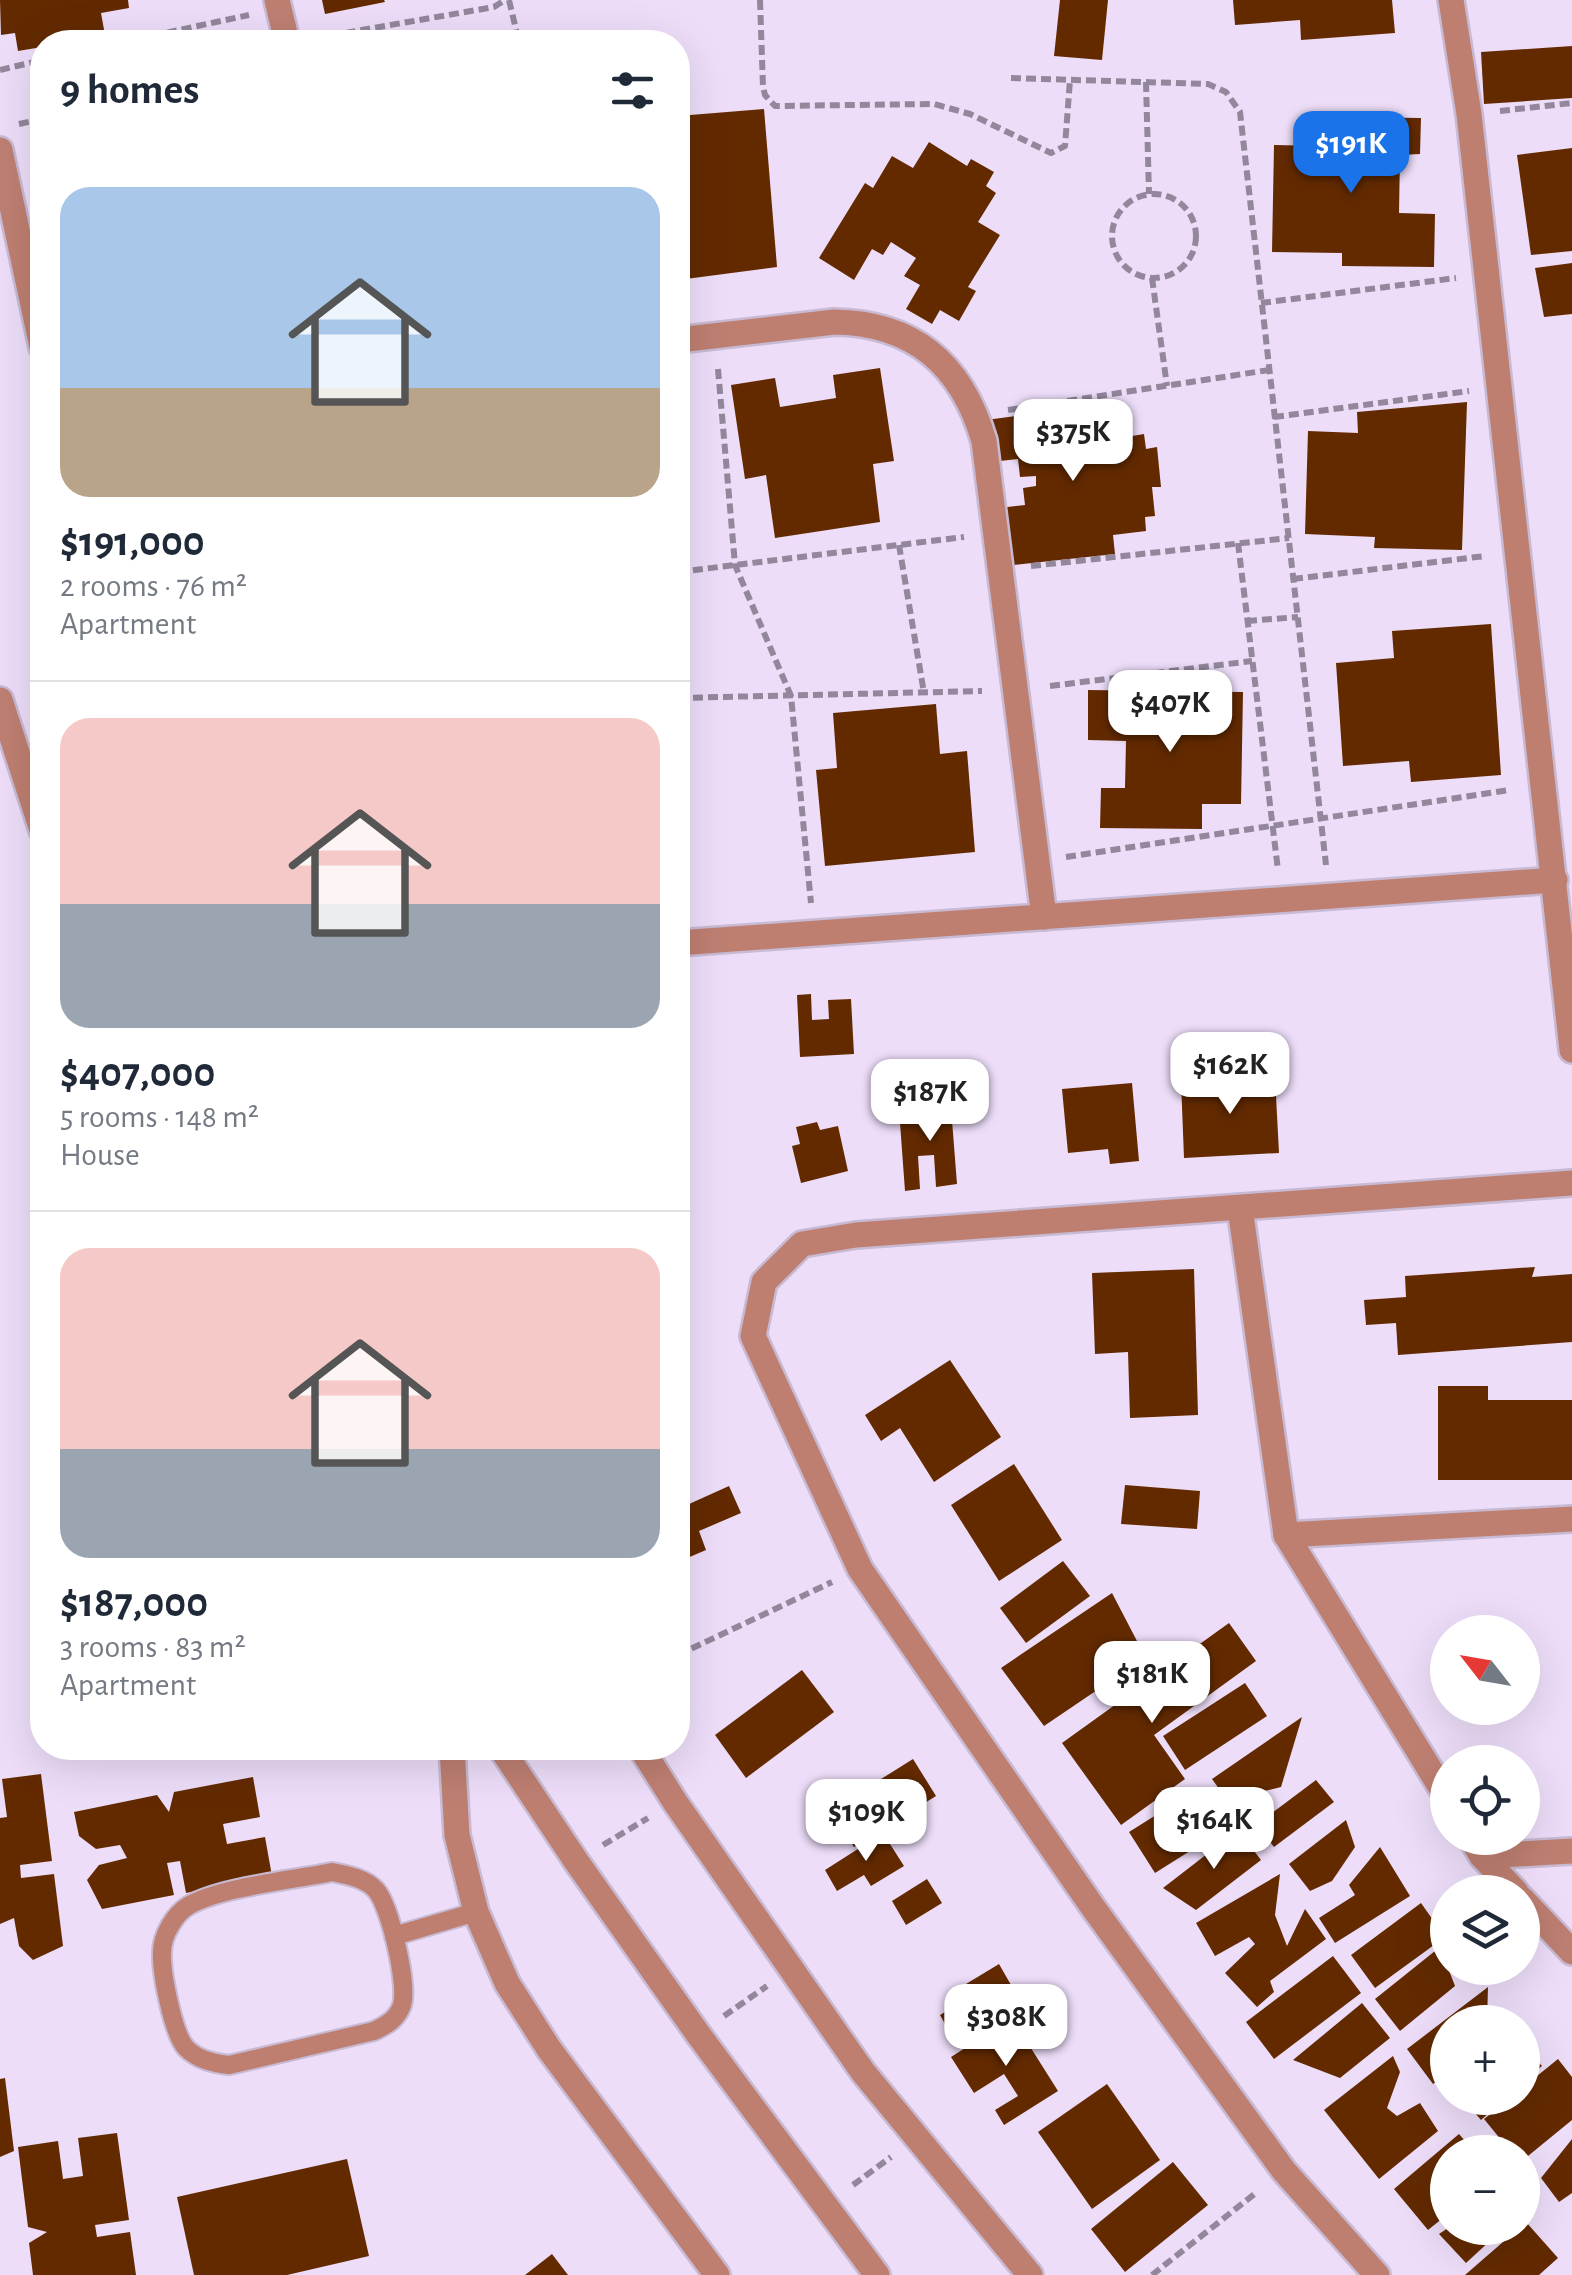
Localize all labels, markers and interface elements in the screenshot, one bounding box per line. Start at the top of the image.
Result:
icon: filters [605,63,660,118]
text: 9 homes [60,69,199,111]
pin: $191K [1281,111,1421,196]
text: $191K [1315,127,1387,159]
icon: home [270,252,450,432]
pin: $375K [1003,399,1143,484]
text: $375K [1036,415,1110,447]
text: $191,000 [60,521,205,563]
text: 2 rooms · 76 m² [60,570,247,602]
text: Apartment [60,608,196,640]
pin: $407K [1100,670,1240,755]
text: $407K [1130,686,1210,718]
icon: home [270,783,450,963]
pin: $162K [1160,1032,1300,1117]
text: $162K [1192,1048,1268,1080]
text: $407,000 [60,1052,215,1094]
pin: $187K [860,1059,1000,1144]
text: $187K [893,1075,967,1107]
text: 5 rooms · 148 m² [60,1101,259,1133]
text: House [60,1139,140,1171]
icon: home [270,1313,450,1493]
text: $187,000 [60,1582,208,1624]
north arrow [1430,1615,1540,1725]
map controls [1430,1615,1540,2245]
text: 3 rooms · 83 m² [60,1631,246,1663]
pin: $181K [1082,1641,1222,1726]
text: $181K [1116,1657,1188,1689]
text: Apartment [60,1669,196,1701]
button: locate [1430,1745,1540,1855]
pin: $109K [796,1779,936,1864]
pin: $164K [1144,1787,1284,1872]
text: $109K [828,1795,904,1827]
text: $164K [1176,1803,1252,1835]
button: layers [1430,1875,1540,1985]
pin: $308K [936,1984,1076,2069]
text: $308K [966,2000,1046,2032]
button: + [1430,2005,1540,2115]
button: − [1430,2135,1540,2245]

